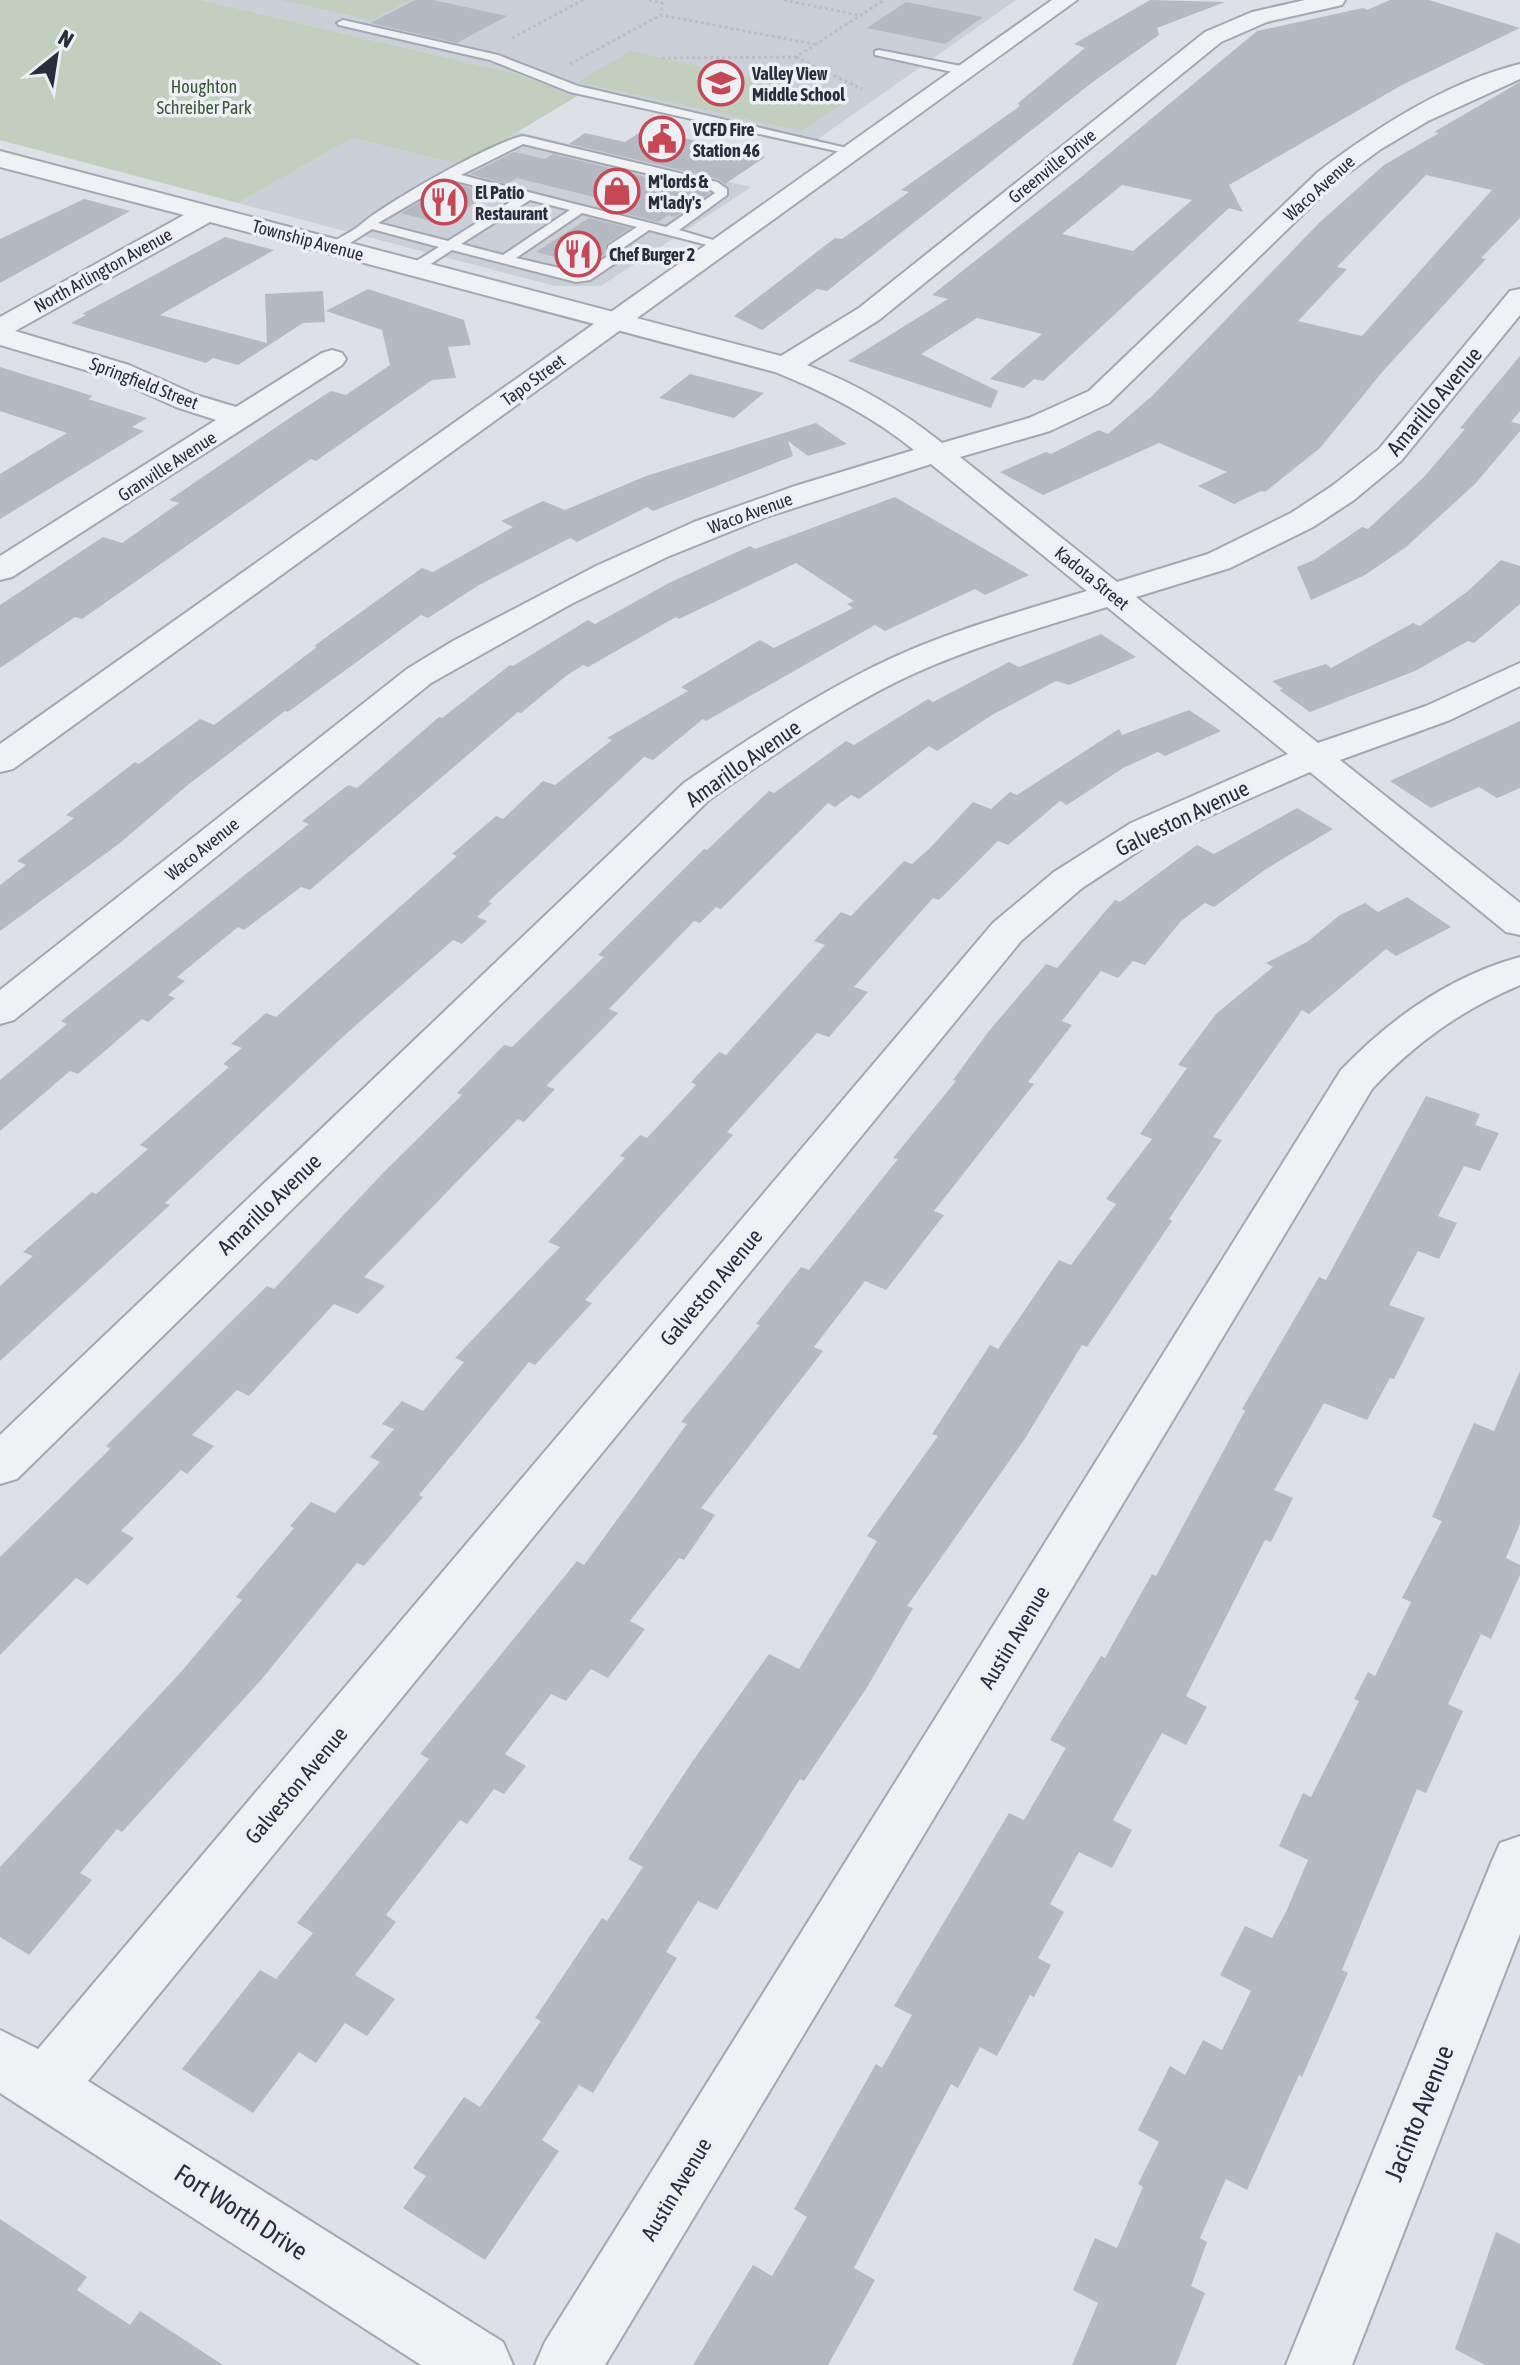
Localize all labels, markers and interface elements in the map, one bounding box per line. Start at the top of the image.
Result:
north arrow [16,16,96,96]
text: N [54,24,78,53]
school or university icon: Valley View Middle School [697,59,745,107]
place label: Valley View Middle School [751,63,845,105]
park label: Houghton Schreiber Park [156,76,252,118]
public building icon: VCFD Fire Station 46 [638,115,686,163]
place label: VCFD Fire Station 46 [692,119,760,161]
street label: Greenville Drive [1004,124,1100,208]
street label: Waco Avenue [1279,151,1359,225]
shop icon: M'lords & M'lady's [593,167,641,215]
place label: M'lords & M'lady's [648,171,709,213]
restaurant icon: El Patio Restaurant [420,178,468,226]
place label: El Patio Restaurant [475,182,549,224]
street label: Township Avenue [250,215,366,265]
street label: North Arlington Avenue [30,223,176,317]
restaurant icon: Chef Burger 2 [554,230,602,278]
place label: Chef Burger 2 [609,244,695,265]
street label: Amarillo Avenue [1381,341,1487,461]
street label: Tapo Street [497,350,569,410]
street label: Springfield Street [87,353,201,413]
street label: Granville Avenue [114,426,220,506]
street label: Waco Avenue [705,488,795,538]
street label: Kadota Street [1051,542,1133,614]
street label: Amarillo Avenue [681,714,805,812]
street label: Galveston Avenue [1111,775,1253,861]
street label: Waco Avenue [161,813,243,885]
street label: Amarillo Avenue [212,1148,326,1260]
street label: Galveston Avenue [654,1223,768,1351]
street label: Austin Avenue [973,1581,1055,1693]
street label: Galveston Avenue [239,1721,353,1849]
street label: Jacinto Avenue [1378,2041,1460,2185]
street label: Austin Avenue [635,2133,717,2245]
street label: Fort Worth Drive [169,2158,313,2266]

